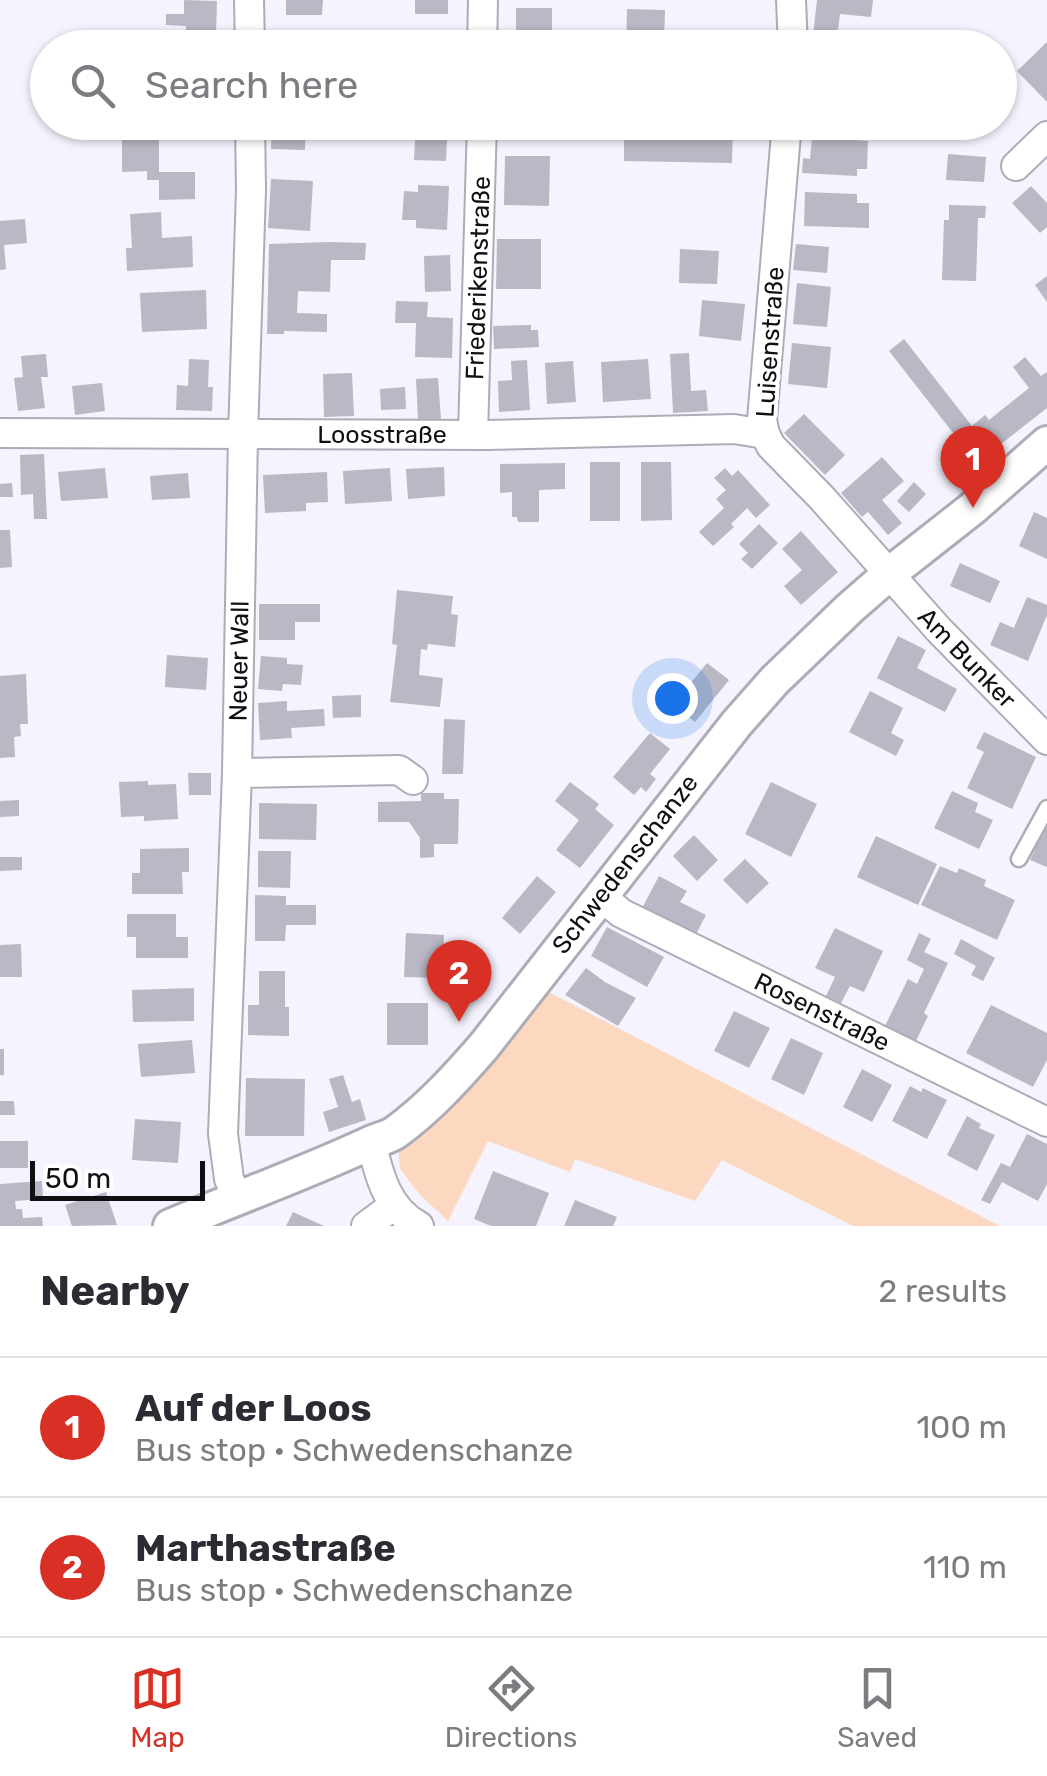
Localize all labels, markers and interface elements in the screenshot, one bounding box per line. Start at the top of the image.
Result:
search box [30,30,1017,140]
icon: search [65,58,120,113]
text: Search here [145,62,358,108]
street label: Friederikenstraße [460,176,496,380]
street label: Luisenstraße [750,266,790,418]
street label: Loosstraße [317,420,447,449]
pin: 1 [940,426,1006,508]
street label: Neuer Wall [223,600,255,722]
street label: Am Bunker [912,602,1022,714]
your location [647,673,698,724]
street label: Schwedenschanze [546,769,704,959]
pin: 2 [426,940,492,1022]
street label: Rosenstraße [750,967,894,1057]
scale bar [30,1156,205,1200]
text: 50 m [45,1162,111,1195]
text: Nearby [40,1266,190,1316]
text: 2 results [878,1272,1007,1310]
text: Auf der Loos [135,1385,372,1431]
text: 1 [65,1408,80,1446]
text: 100 m [916,1408,1007,1446]
text: Bus stop · Schwedenschanze [135,1431,573,1469]
text: Marthastraße [135,1525,396,1571]
text: 2 [62,1548,83,1586]
text: 110 m [923,1548,1007,1586]
text: Bus stop · Schwedenschanze [135,1571,573,1609]
tab: Map [130,1661,185,1754]
tab: Directions [445,1661,577,1754]
tab: Saved [837,1661,917,1754]

